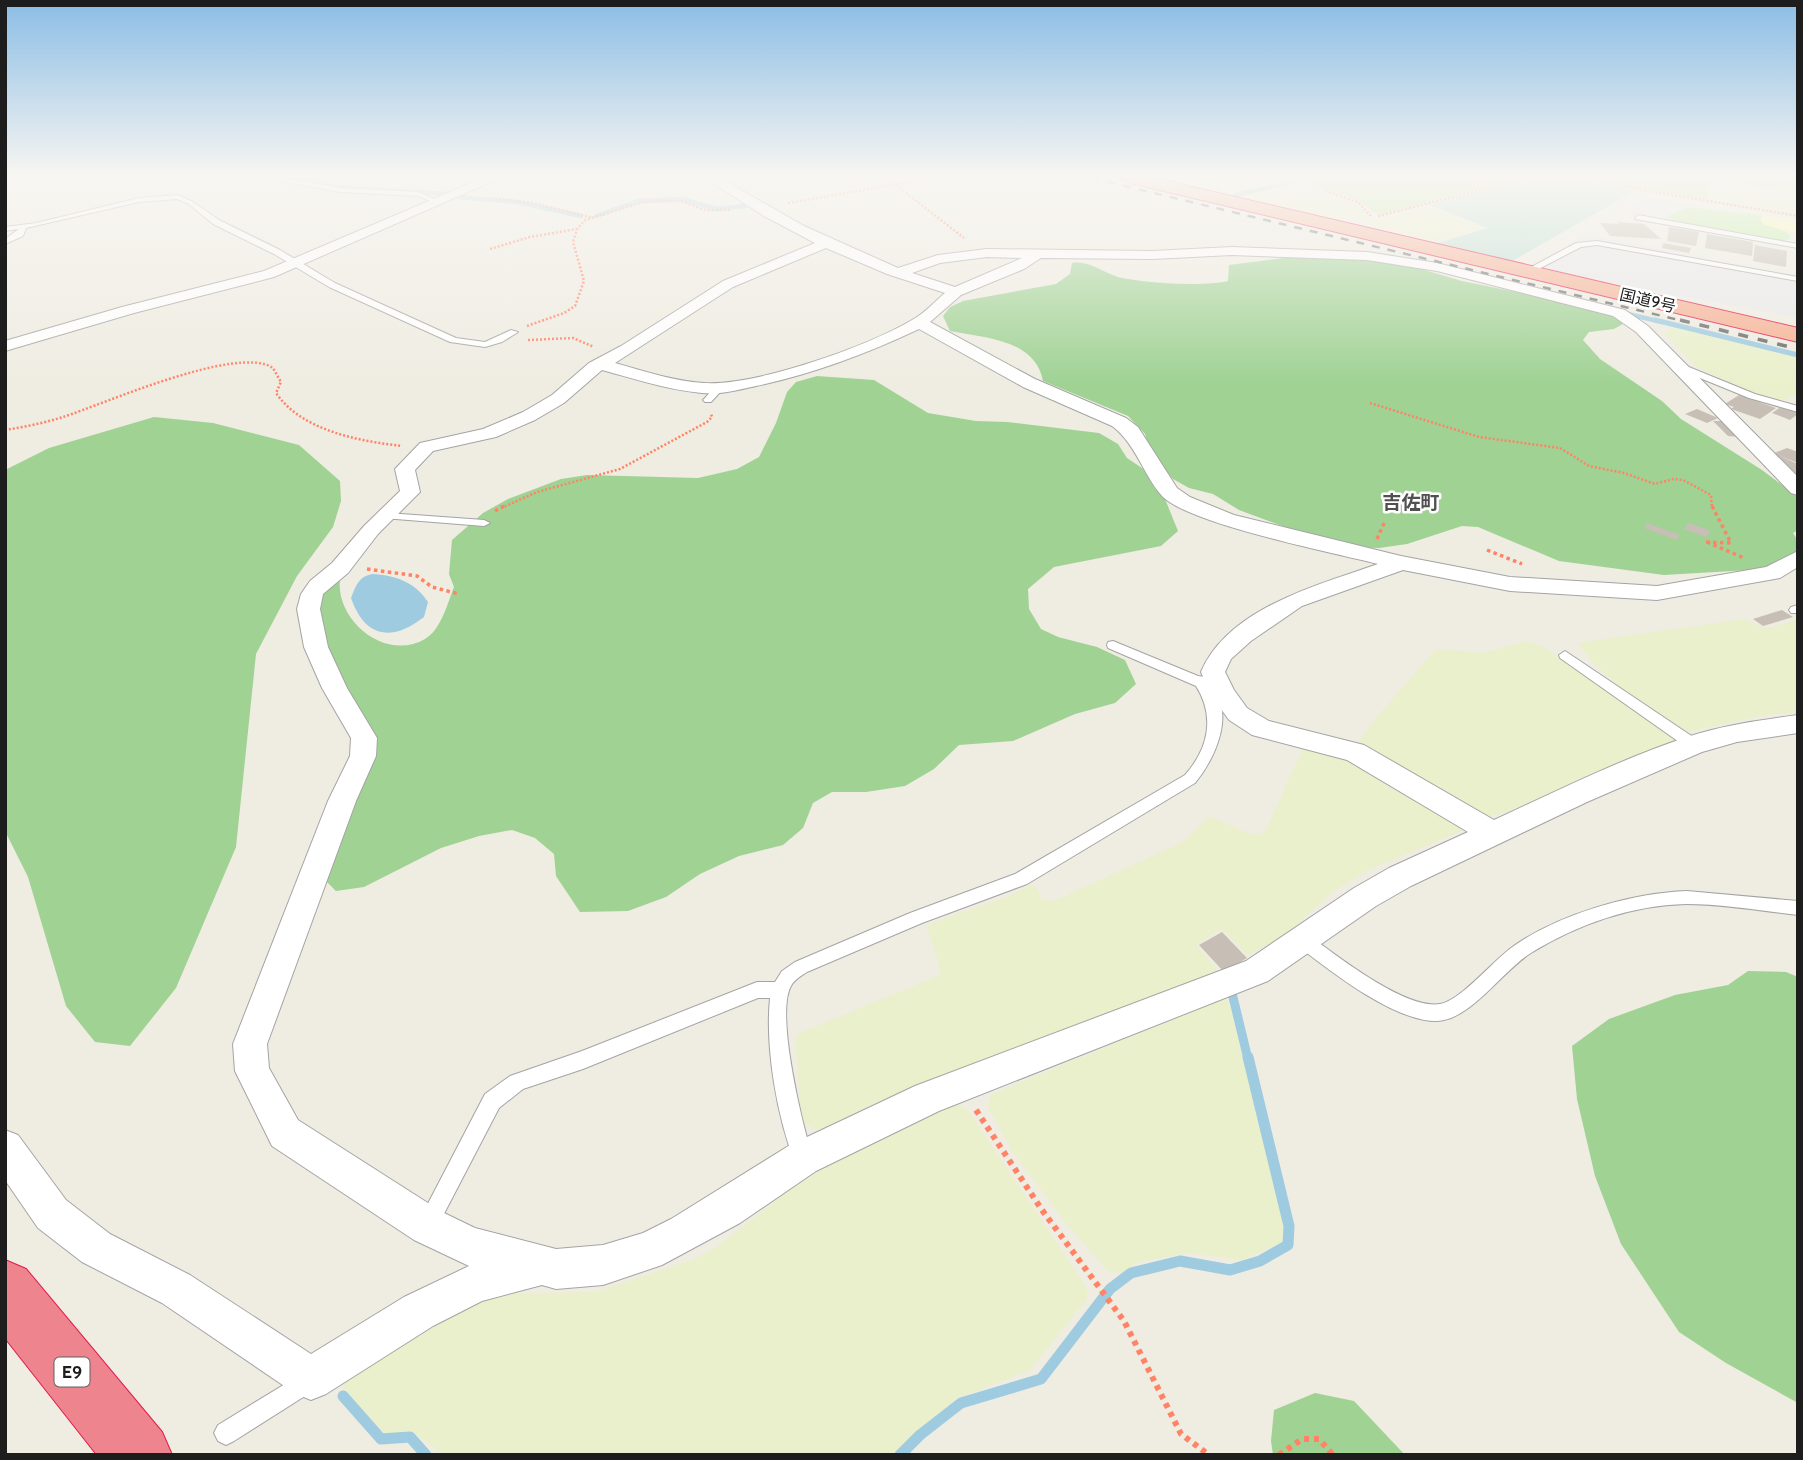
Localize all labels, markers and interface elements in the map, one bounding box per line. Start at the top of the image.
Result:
street label: 国道9号 [1618,285,1678,316]
district label: 吉佐町 [1382,491,1440,514]
road number: E9 [55,1358,90,1386]

